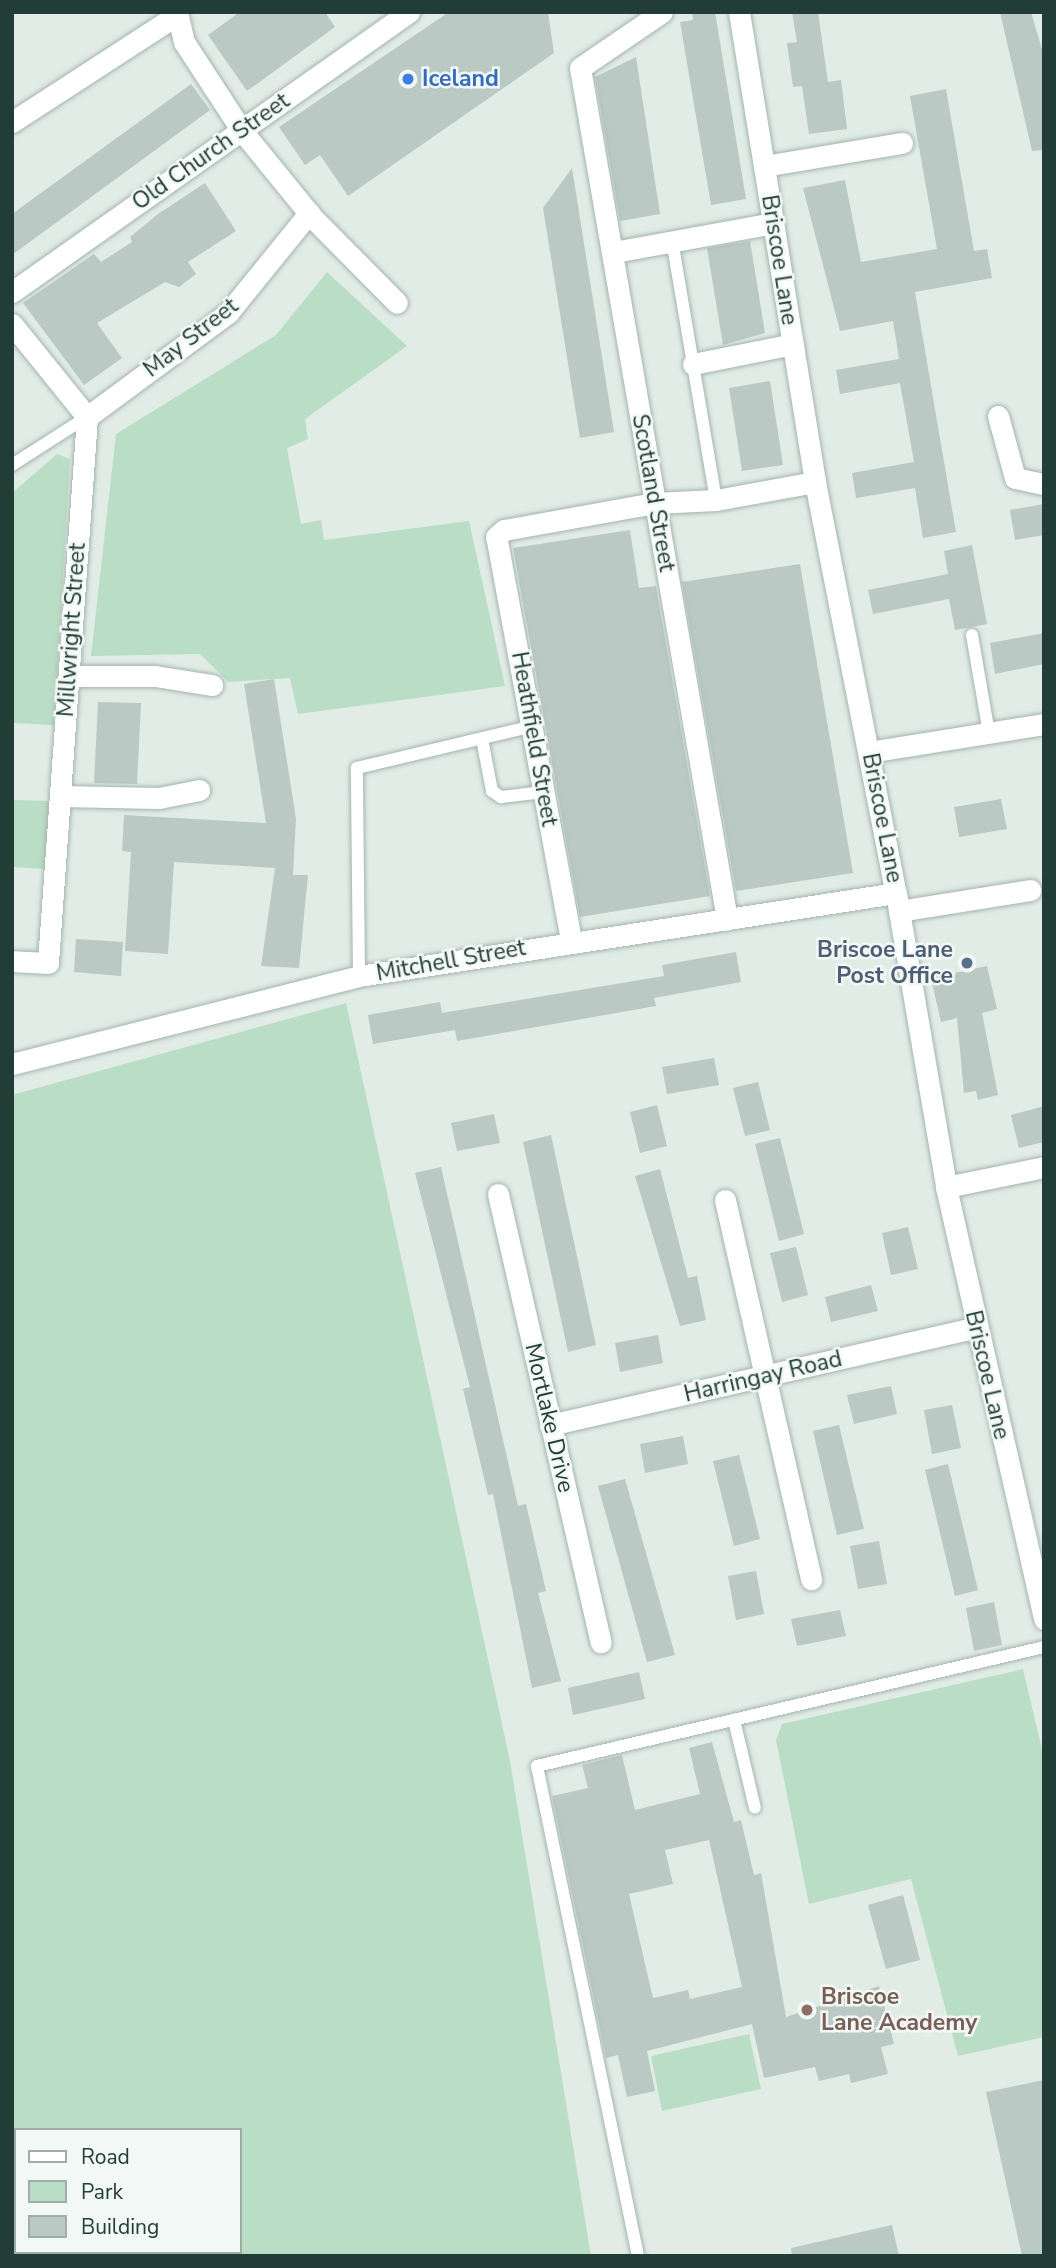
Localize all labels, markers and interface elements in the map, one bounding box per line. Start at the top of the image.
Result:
place label: Iceland [422,65,499,93]
marker: Iceland [400,71,416,87]
street label: Old Church Street [127,87,295,217]
street label: Briscoe Lane [755,193,803,327]
street label: May Street [138,293,244,383]
street label: Scotland Street [626,412,680,574]
street label: Millwright Street [52,542,92,718]
street label: Heathfield Street [505,649,563,829]
street label: Briscoe Lane [856,751,908,885]
street label: Mitchell Street [374,934,528,988]
place label: Briscoe Lane Post Office [817,936,953,990]
marker: Briscoe Lane Post Office [959,955,975,971]
street label: Briscoe Lane [959,1308,1015,1442]
street label: Mortlake Drive [518,1341,580,1495]
street label: Harringay Road [681,1345,845,1409]
place label: Briscoe Lane Academy [821,1983,977,2037]
marker: Briscoe Lane Academy [799,2002,815,2018]
legend [14,2128,242,2254]
text: Road [81,2143,130,2171]
text: Park [81,2178,123,2206]
text: Building [81,2213,159,2241]

